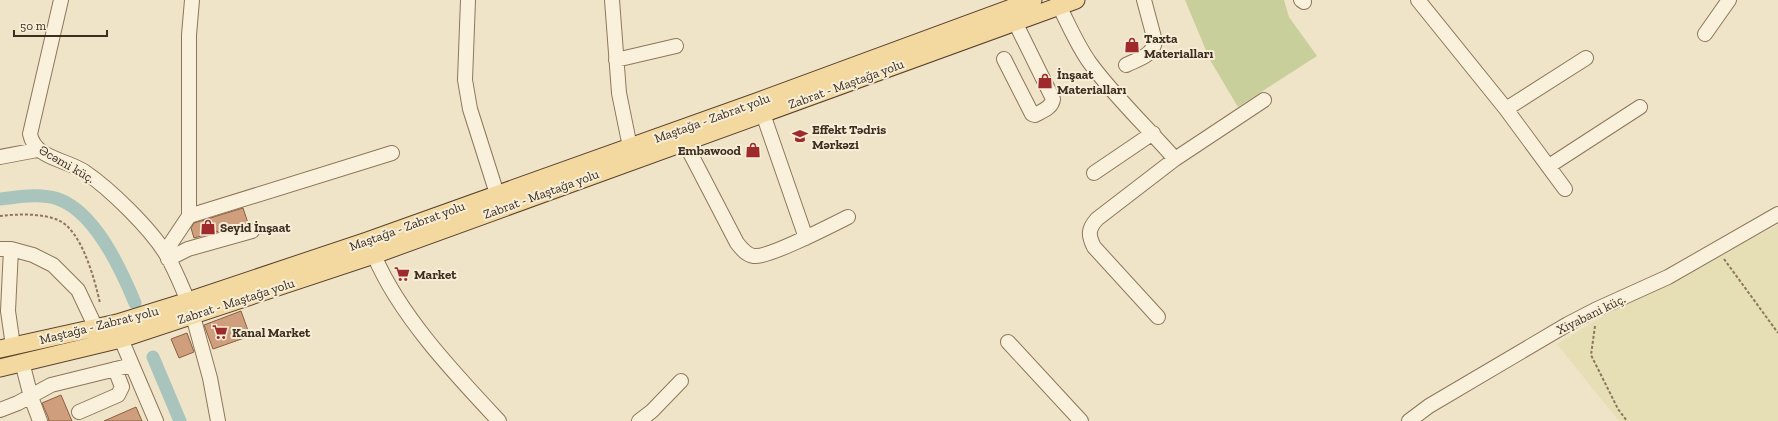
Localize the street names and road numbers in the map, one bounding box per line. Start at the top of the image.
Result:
street label: Zabrat - Maştağa yolu [786,56,907,112]
street label: Maştağa - Zabrat yolu [652,90,773,146]
street label: Əcəmi küç. [37,142,97,186]
street label: Zabrat - Maştağa yolu [481,166,602,222]
street label: Maştağa - Zabrat yolu [347,198,468,254]
street label: Zabrat - Maştağa yolu [176,275,297,327]
street label: Xiyabani küç. [1554,291,1628,337]
street label: Maştağa - Zabrat yolu [38,303,161,347]

